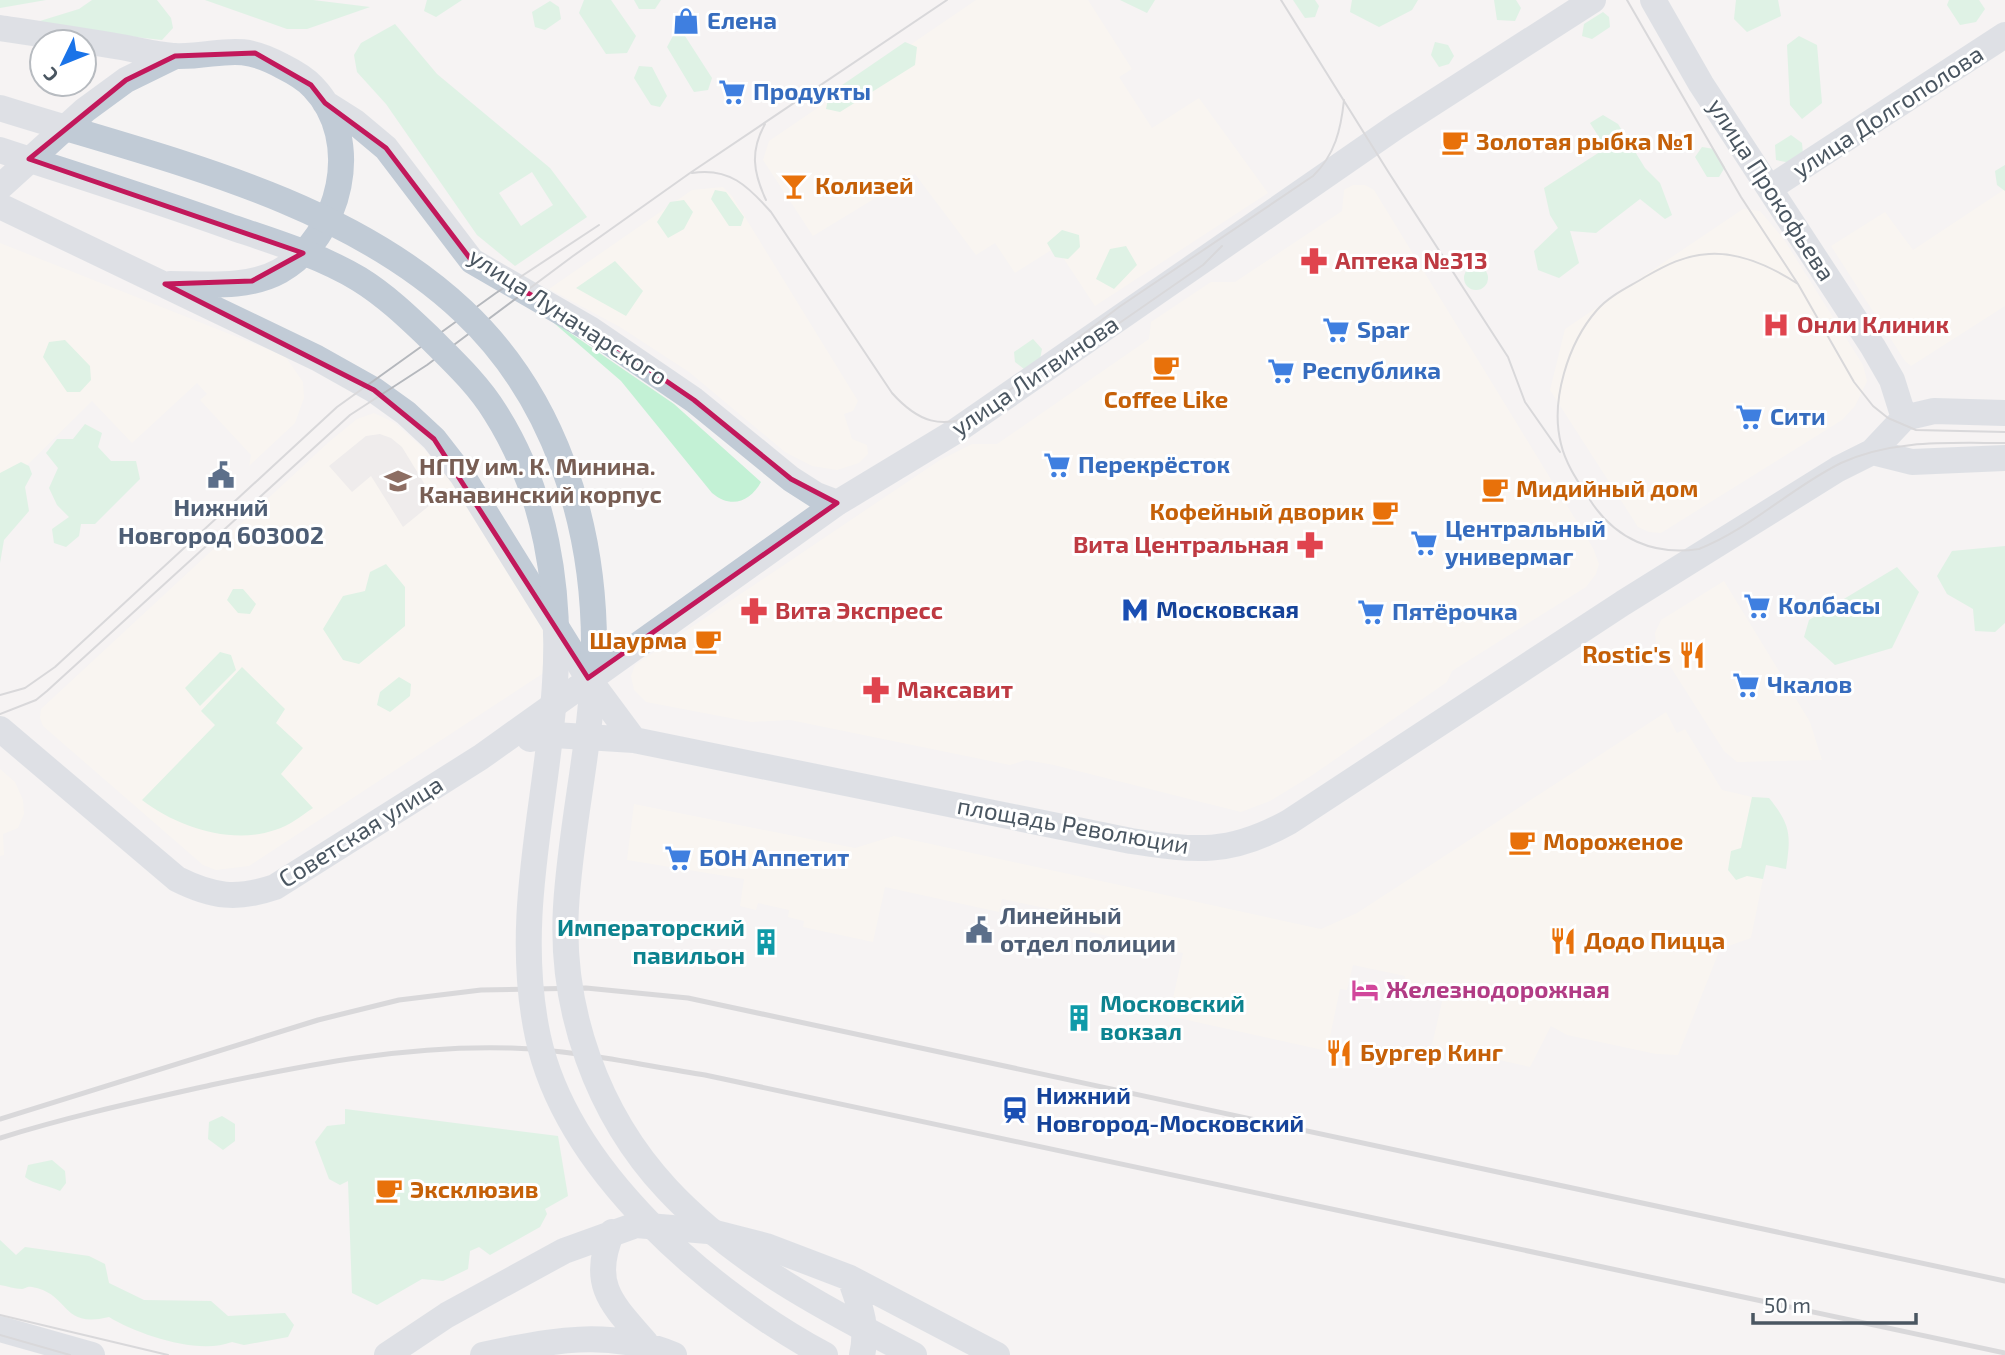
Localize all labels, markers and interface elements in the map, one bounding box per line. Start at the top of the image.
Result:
place label: Елена [707,5,777,34]
shop icon: Елена [671,6,701,36]
north arrow [28,28,98,98]
street label: улица Долгополова [1786,38,1989,184]
text: С [38,63,62,87]
place label: Продукты [753,76,871,105]
supermarket icon: Продукты [717,77,747,107]
street label: улица Прокофьева [1702,92,1842,286]
place label: Золотая рыбка №1 [1476,126,1694,155]
cafe icon: Золотая рыбка №1 [1440,127,1470,157]
place label: Колизей [815,170,914,199]
bar icon: Колизей [779,171,809,201]
street label: улица Луначарского [464,241,674,392]
place label: Аптека №313 [1335,245,1488,274]
pharmacy icon: Аптека №313 [1299,246,1329,276]
street label: улица Литвинова [945,308,1124,442]
place label: Онли Клиник [1797,309,1949,338]
hospital icon: Онли Клиник [1761,310,1791,340]
place label: Spar [1357,314,1410,343]
supermarket icon: Spar [1321,315,1351,345]
cafe icon: Coffee Like [1151,352,1181,382]
place label: Республика [1302,355,1441,384]
supermarket icon: Республика [1266,356,1296,386]
place label: Coffee Like [1104,384,1228,413]
place label: Сити [1770,401,1826,430]
supermarket icon: Сити [1734,402,1764,432]
place label: Перекрёсток [1078,449,1231,478]
supermarket icon: Перекрёсток [1042,450,1072,480]
place label: НГПУ им. К. Минина. Канавинский корпус [419,451,662,508]
public building icon: Нижний Новгород 603002 [206,460,236,490]
school or university icon: НГПУ им. К. Минина. Канавинский корпус [383,466,413,496]
place label: Мидийный дом [1516,473,1698,502]
cafe icon: Мидийный дом [1480,474,1510,504]
place label: Нижний Новгород 603002 [118,492,324,549]
place label: Кофейный дворик [1150,496,1364,525]
cafe icon: Кофейный дворик [1370,497,1400,527]
place label: Центральный универмаг [1445,513,1606,570]
supermarket icon: Центральный универмаг [1409,528,1439,558]
place label: Вита Центральная [1073,529,1289,558]
pharmacy icon: Вита Центральная [1295,530,1325,560]
place label: Колбасы [1778,590,1880,619]
supermarket icon: Колбасы [1742,591,1772,621]
place label: Московская [1156,594,1299,623]
place label: Вита Экспресс [775,595,943,624]
metro station icon: Московская [1120,595,1150,625]
pharmacy icon: Вита Экспресс [739,596,769,626]
place label: Пятёрочка [1392,596,1518,625]
supermarket icon: Пятёрочка [1356,597,1386,627]
place label: Шаурма [589,625,687,654]
cafe icon: Шаурма [693,626,723,656]
place label: Rostic's [1582,639,1671,668]
restaurant icon: Rostic's [1677,640,1707,670]
place label: Чкалов [1767,669,1852,698]
supermarket icon: Чкалов [1731,670,1761,700]
place label: Максавит [897,674,1013,703]
pharmacy icon: Максавит [861,675,891,705]
street label: Советская улица [273,769,448,894]
street label: площадь Революции [955,790,1191,859]
place label: Мороженое [1543,826,1683,855]
cafe icon: Мороженое [1507,827,1537,857]
place label: БОН Аппетит [699,842,849,871]
supermarket icon: БОН Аппетит [663,843,693,873]
place label: Линейный отдел полиции [1000,900,1176,957]
place label: Императорский павильон [557,912,745,969]
public building icon: Линейный отдел полиции [964,915,994,945]
place label: Додо Пицца [1584,925,1725,954]
restaurant icon: Додо Пицца [1548,926,1578,956]
building icon: Императорский павильон [751,927,781,957]
place label: Железнодорожная [1386,974,1610,1003]
hotel icon: Железнодорожная [1350,975,1380,1005]
place label: Московский вокзал [1100,988,1245,1045]
building icon: Московский вокзал [1064,1003,1094,1033]
place label: Бургер Кинг [1360,1037,1503,1066]
restaurant icon: Бургер Кинг [1324,1038,1354,1068]
place label: Нижний Новгород-Московский [1036,1080,1304,1137]
station icon: Нижний Новгород-Московский [1000,1095,1030,1125]
place label: Эксклюзив [410,1174,538,1203]
cafe icon: Эксклюзив [374,1175,404,1205]
scale bar [1753,1282,1916,1326]
text: 50 m [1764,1292,1811,1317]

